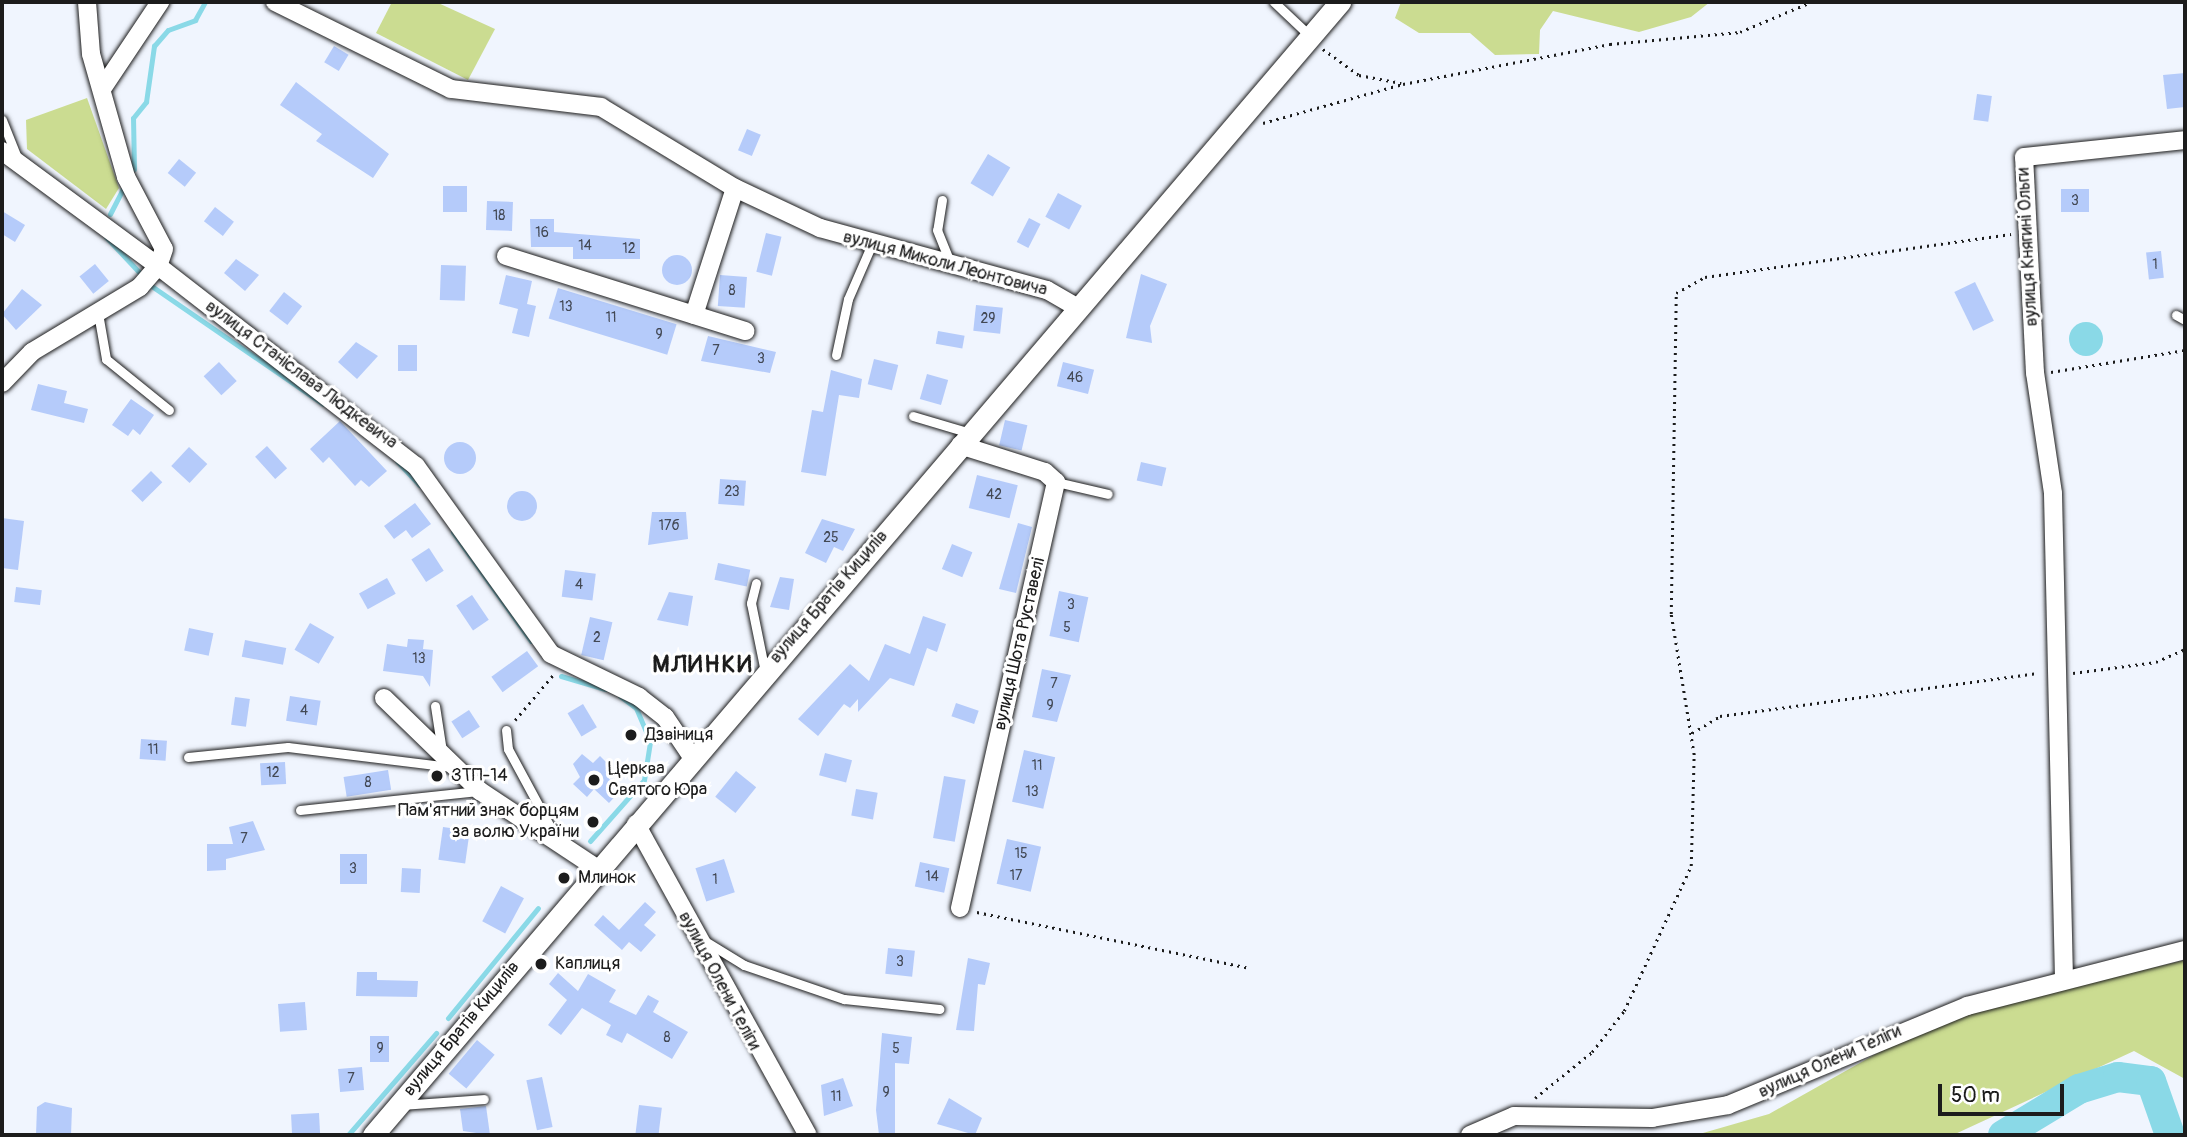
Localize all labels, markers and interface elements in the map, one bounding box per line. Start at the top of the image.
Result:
street label: вулиця Княгині Ольги [2013,167,2043,327]
house number: 3 [2071,193,2079,209]
house number: 18 [493,208,505,224]
house number: 16 [535,225,549,241]
street label: вулиця Миколи Леонтовича [841,226,1049,302]
house number: 14 [578,238,592,254]
house number: 12 [622,241,636,257]
house number: 1 [2152,257,2158,273]
house number: 8 [728,283,736,299]
street label: вулиця Станіслава Людкевича [201,296,401,454]
house number: 13 [559,299,573,315]
house number: 11 [606,310,616,326]
house number: 29 [980,311,996,327]
house number: 9 [655,327,663,343]
house number: 7 [712,343,720,359]
house number: 3 [757,351,765,367]
house number: 46 [1067,370,1083,386]
house number: 23 [724,484,740,500]
house number: 42 [986,487,1002,503]
house number: 17б [659,518,679,534]
street label: вулиця Братів Кицилів [765,526,893,668]
house number: 25 [823,530,839,546]
street label: вулиця Шота Руставелі [990,556,1050,732]
house number: 4 [575,577,583,593]
house number: 3 [1067,597,1075,613]
house number: 5 [1063,620,1071,636]
house number: 2 [593,630,601,646]
house number: 13 [412,651,426,667]
district label: МЛИНКИ [653,651,753,679]
house number: 7 [1050,676,1058,692]
house number: 9 [1046,698,1054,714]
house number: 4 [300,703,308,719]
place label: Дзвіниця [645,724,713,746]
marker: Дзвіниця [623,727,639,743]
house number: 11 [148,742,158,758]
house number: 11 [1032,758,1042,774]
place label: Церква Святого Юра [608,759,707,802]
house number: 12 [266,765,280,781]
place label: ЗТП-14 [451,765,508,787]
marker: ЗТП-14 [429,768,445,784]
marker: Церква Святого Юра [586,772,602,788]
house number: 8 [364,775,372,791]
house number: 13 [1025,784,1039,800]
place label: Пам'ятний знак борцям за волю України [398,801,579,844]
marker: Пам'ятний знак борцям за волю України [585,814,601,830]
house number: 7 [240,831,248,847]
house number: 15 [1014,846,1028,862]
house number: 3 [349,861,357,877]
place label: Млинок [578,867,636,889]
house number: 17 [1010,868,1022,884]
house number: 14 [925,869,939,885]
marker: Млинок [556,870,572,886]
house number: 1 [712,872,718,888]
street label: вулиця Олени Теліги [673,908,765,1054]
place label: Каплиця [555,953,620,975]
house number: 3 [896,954,904,970]
marker: Каплиця [533,956,549,972]
street label: вулиця Братів Кицилів [399,957,525,1101]
street label: вулиця Олени Теліги [1755,1021,1905,1103]
house number: 8 [663,1030,671,1046]
house number: 9 [376,1041,384,1057]
house number: 5 [892,1041,900,1057]
scale bar [1942,1070,2068,1114]
house number: 7 [347,1071,355,1087]
text: 50 m [1951,1082,2000,1109]
house number: 9 [882,1085,890,1101]
house number: 11 [831,1089,841,1105]

